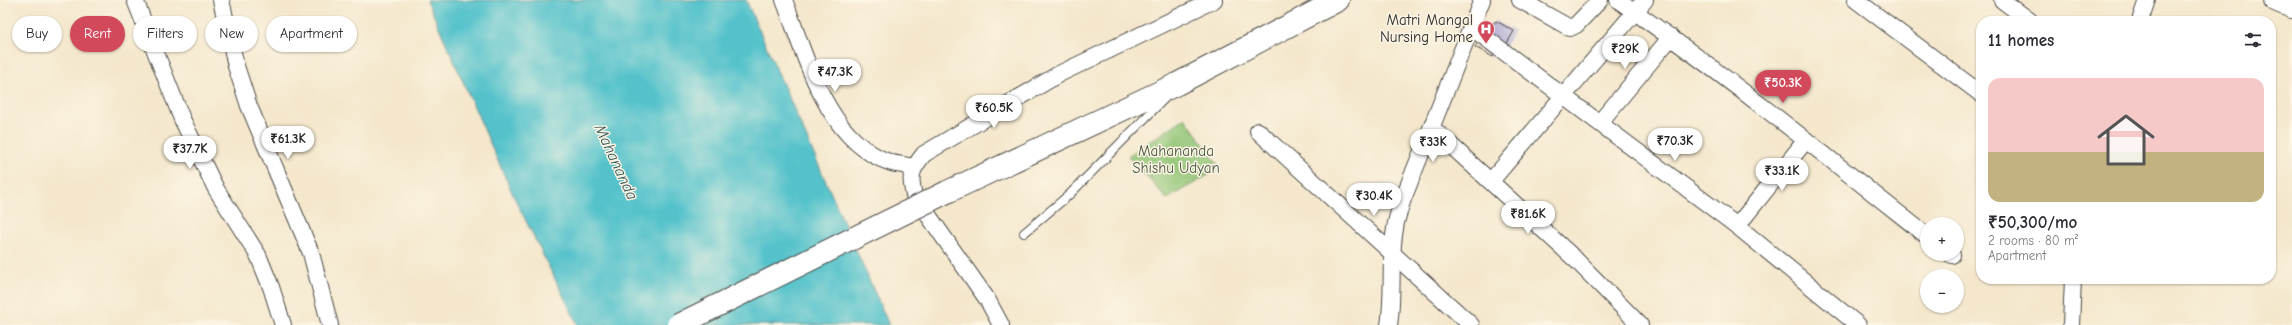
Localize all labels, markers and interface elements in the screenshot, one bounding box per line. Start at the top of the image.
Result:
place label: Matri Mangal Nursing Home [1380,11,1473,46]
chip: Buy [12,16,62,52]
chip: Rent [70,16,125,52]
chip: Filters [133,16,197,52]
chip: New [205,16,258,52]
chip: Apartment [266,16,357,52]
hospital icon: Matri Mangal Nursing Home [1476,19,1496,44]
icon: filters [2242,29,2264,51]
text: 11 homes [1988,31,2054,50]
pin: ₹29K [1601,36,1649,70]
text: ₹29K [1611,41,1639,56]
pin: ₹47.3K [802,59,868,93]
text: ₹47.3K [817,64,853,79]
pin: ₹50.3K [1750,70,1816,104]
text: ₹50.3K [1764,75,1802,90]
pin: ₹60.5K [961,95,1027,129]
text: ₹60.5K [975,100,1013,115]
icon: home [2090,104,2162,176]
water label: Mahananda [590,120,641,203]
pin: ₹61.3K [255,126,321,160]
pin: ₹70.3K [1642,128,1708,162]
pin: ₹33K [1409,129,1457,163]
text: ₹61.3K [270,131,306,146]
text: ₹70.3K [1657,133,1693,148]
text: ₹33K [1419,134,1447,149]
pin: ₹37.7K [157,136,223,170]
text: ₹37.7K [172,141,208,156]
park label: Mahananda Shishu Udyan [1132,142,1220,177]
pin: ₹33.1K [1749,158,1815,192]
text: ₹33.1K [1764,163,1800,178]
pin: ₹30.4K [1341,183,1407,217]
text: ₹30.4K [1355,188,1393,203]
pin: ₹81.6K [1495,201,1561,235]
text: ₹81.6K [1510,206,1546,221]
text: ₹50,300/mo [1988,213,2077,232]
map controls [1920,217,1964,313]
button: + [1920,217,1964,261]
text: 2 rooms · 80 m² [1988,233,2078,248]
text: Apartment [1988,248,2046,263]
button: − [1920,269,1964,313]

